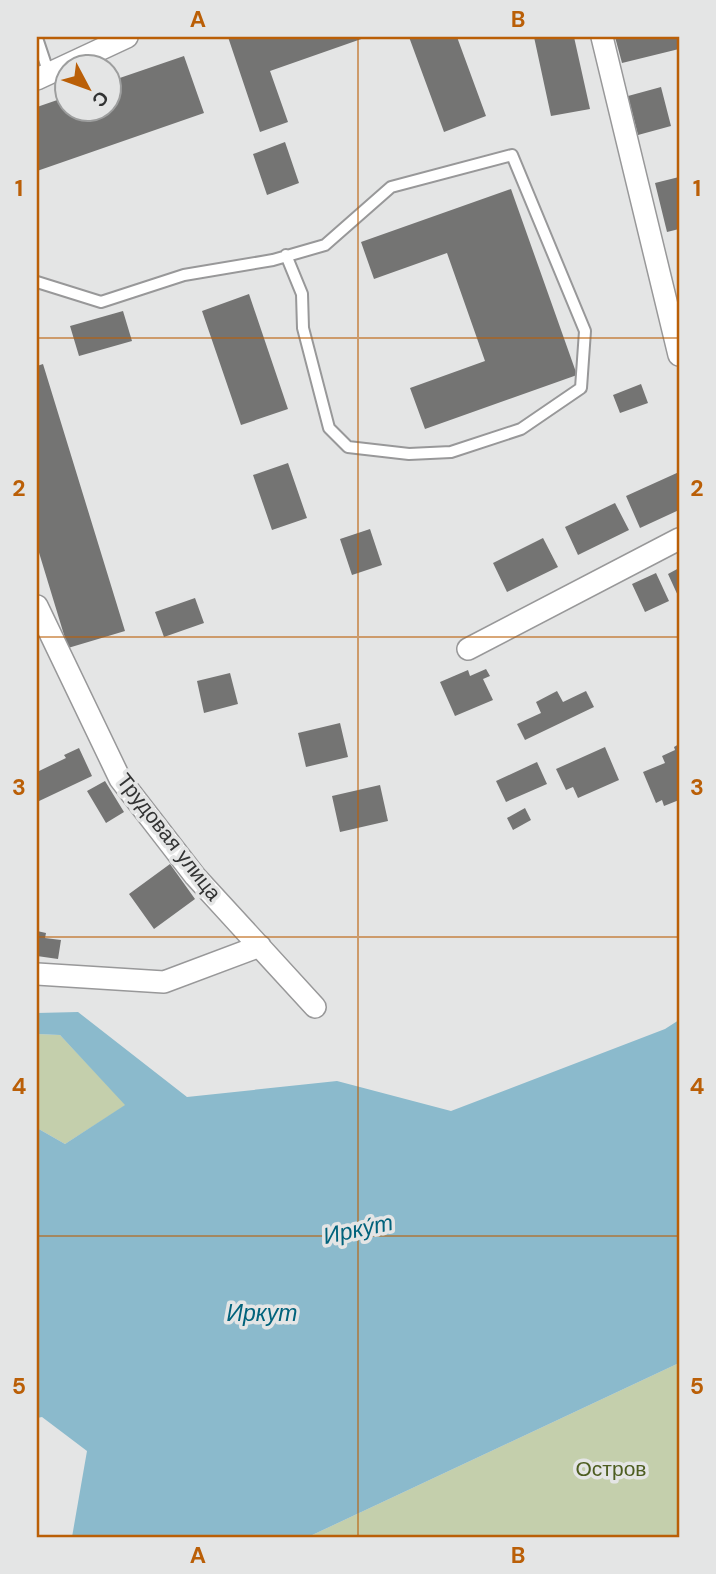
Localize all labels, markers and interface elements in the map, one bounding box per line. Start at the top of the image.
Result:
text: A [190,4,206,34]
text: B [511,4,525,34]
north arrow [52,52,122,122]
text: С [86,85,114,112]
text: 1 [15,173,23,203]
text: 1 [693,173,701,203]
text: 2 [12,473,26,503]
text: 2 [690,473,704,503]
street label: Трудовая улица [111,768,228,907]
text: 3 [12,772,26,802]
text: 3 [690,772,704,802]
text: 4 [12,1071,27,1101]
text: 4 [690,1071,705,1101]
water label: Ирку́т [320,1207,396,1251]
water label: Иркут [227,1298,297,1328]
text: 5 [12,1371,26,1401]
text: 5 [690,1371,704,1401]
park label: Остров [576,1455,646,1483]
text: A [190,1540,206,1570]
text: B [511,1540,525,1570]

